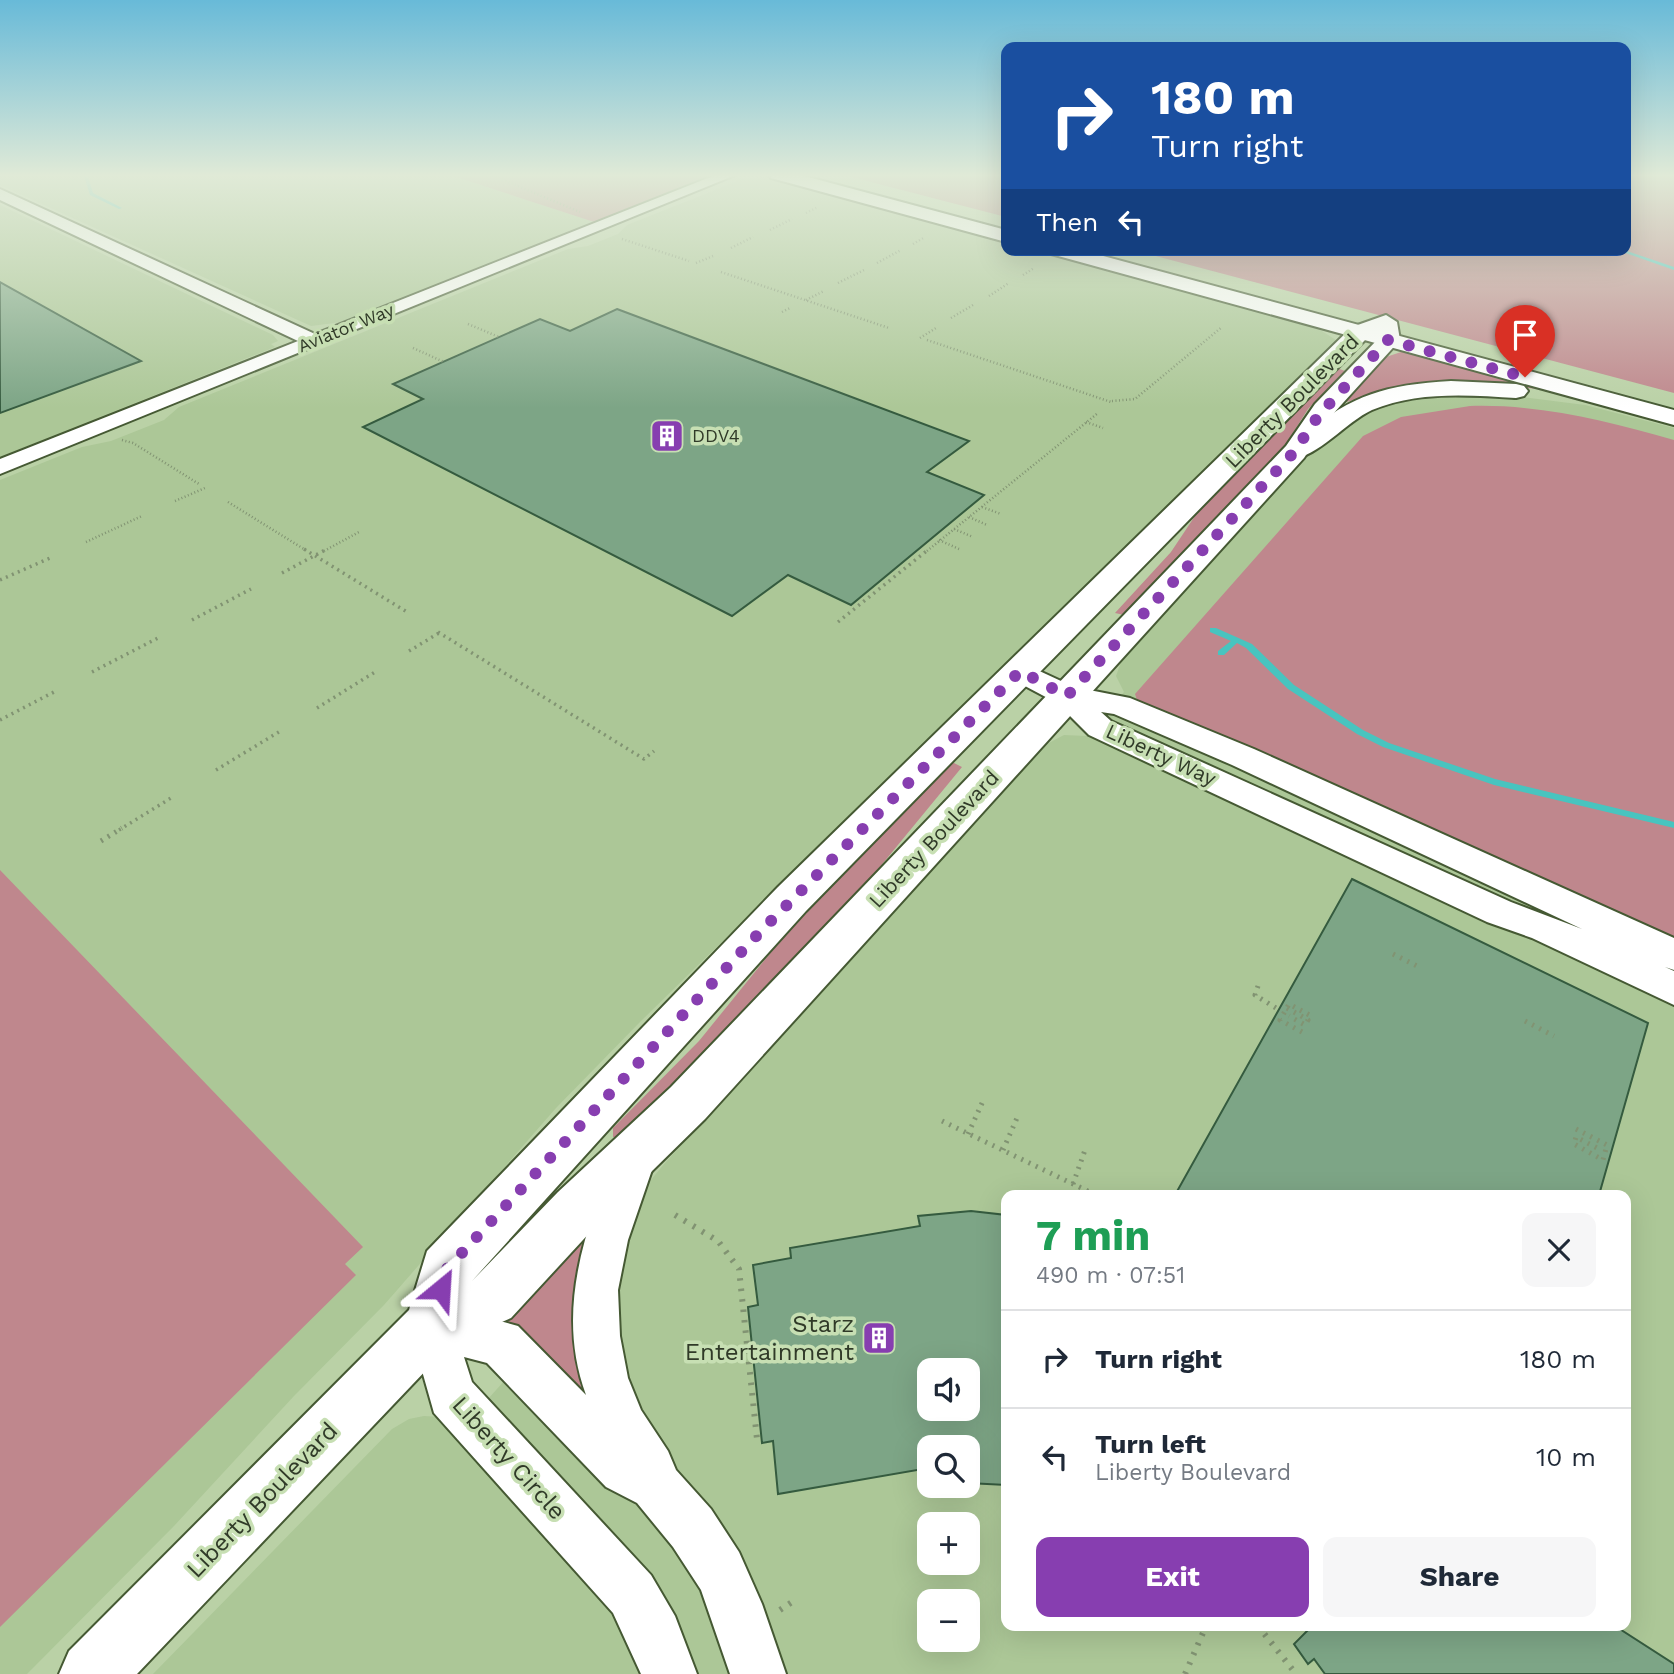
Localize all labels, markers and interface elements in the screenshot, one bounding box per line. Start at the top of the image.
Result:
text: 180 m [1151,68,1295,126]
icon: right [1036,70,1127,161]
text: Turn right [1151,127,1303,165]
icon: left [1112,203,1150,241]
text: Then [1036,207,1098,237]
street label: Aviator Way [295,298,398,356]
pin [1495,305,1555,377]
icon: arrive [1506,316,1544,354]
street label: Liberty Boulevard [1219,328,1364,473]
building icon: DDV4 [648,417,686,455]
place label: DDV4 [692,425,740,446]
street label: Liberty Way [1102,718,1220,791]
street label: Liberty Boulevard [863,765,1004,913]
text: 7 min [1036,1211,1150,1260]
button: close [1522,1213,1596,1287]
position arrow [404,1252,478,1326]
text: 490 m · 07:51 [1036,1262,1185,1289]
place label: Starz Entertainment [685,1310,854,1366]
building icon: Starz Entertainment [860,1319,898,1357]
icon: right [1036,1340,1074,1378]
text: Turn right [1095,1344,1222,1374]
text: 180 m [1520,1344,1596,1374]
map controls [917,1358,980,1652]
button: sound [917,1358,980,1421]
street label: Liberty Circle [447,1391,571,1525]
street label: Liberty Boulevard [181,1417,343,1583]
text: Turn left [1095,1429,1206,1459]
button: search [917,1435,980,1498]
icon: left [1036,1438,1074,1476]
text: 10 m [1536,1442,1596,1472]
text: Liberty Boulevard [1095,1459,1291,1486]
button: + [917,1512,980,1575]
button: Exit [1036,1537,1309,1617]
button: Share [1323,1537,1596,1617]
button: − [917,1589,980,1652]

